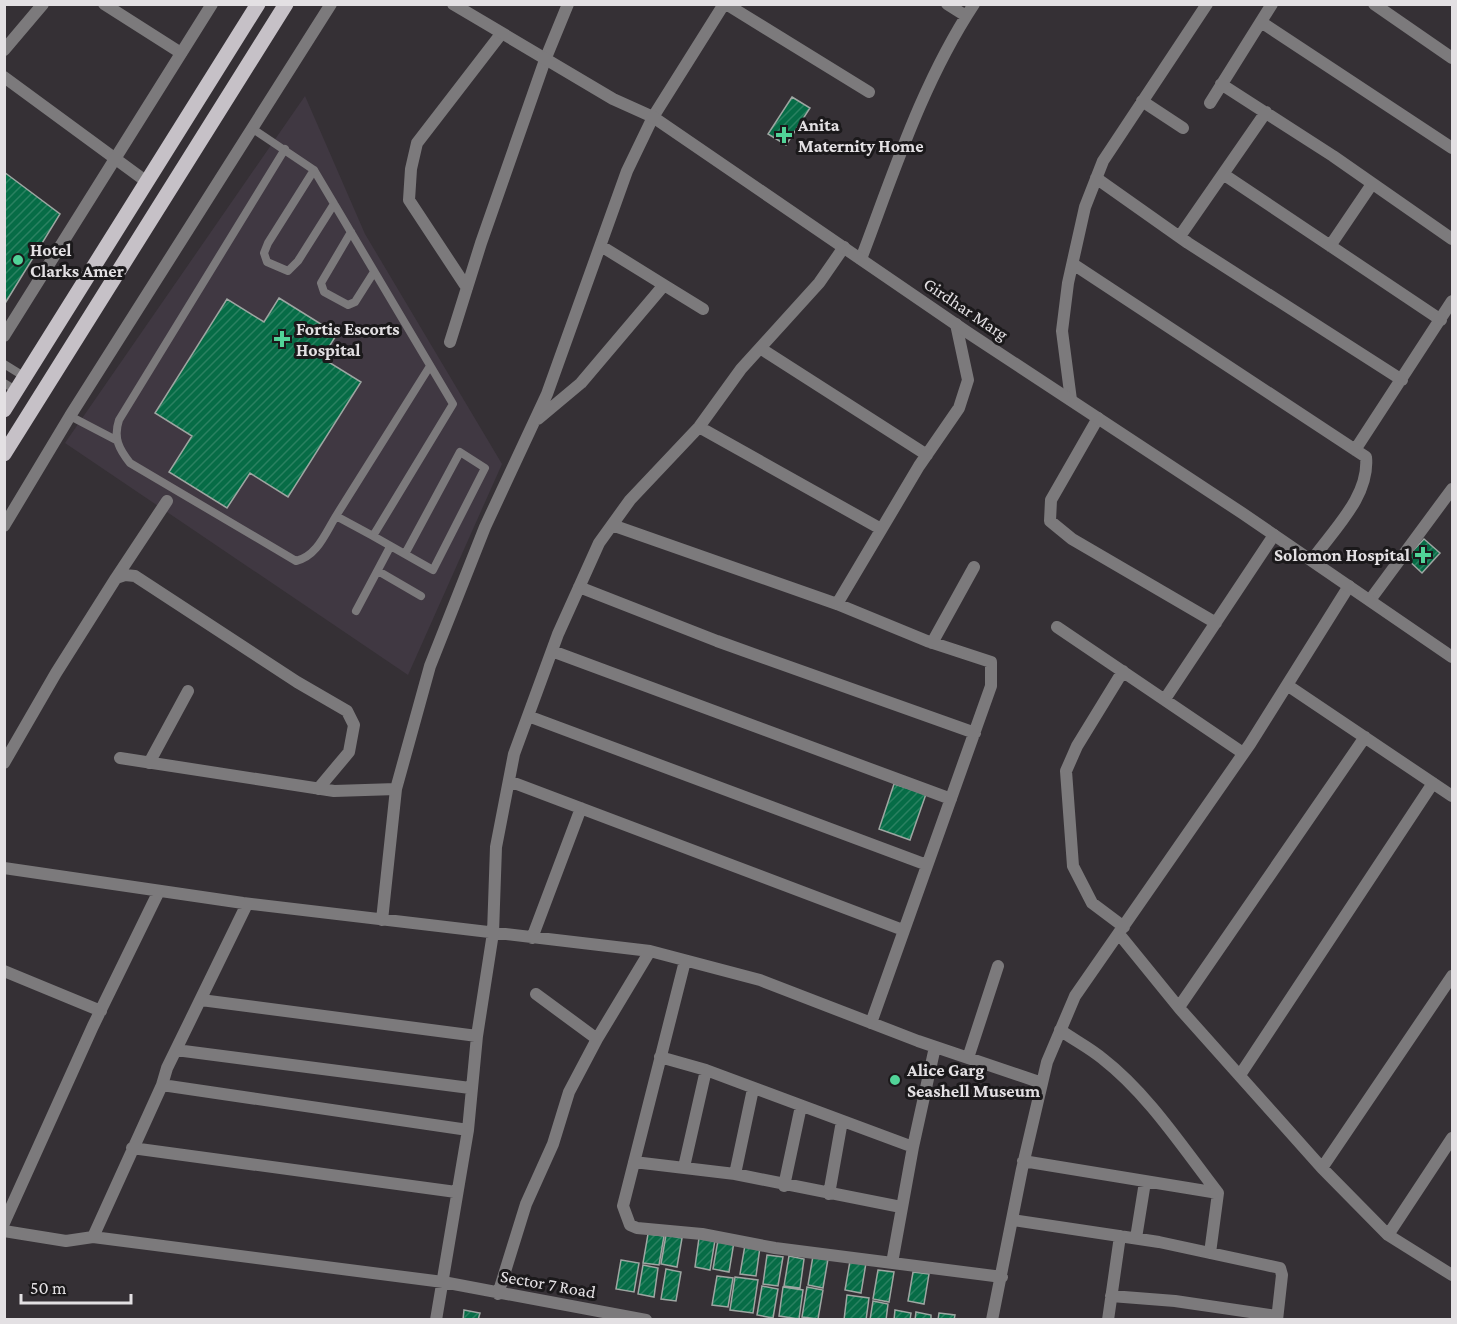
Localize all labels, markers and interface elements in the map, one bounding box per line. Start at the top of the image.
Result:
place label: Anita Maternity Home [797,115,924,156]
marker: Anita Maternity Home [775,126,793,144]
place label: Hotel Clarks Amer [30,240,124,281]
marker: Hotel Clarks Amer [11,253,25,267]
street label: Girdhar Marg [920,273,1012,345]
place label: Fortis Escorts Hospital [296,319,400,360]
marker: Fortis Escorts Hospital [273,330,291,348]
place label: Solomon Hospital [1274,545,1410,565]
marker: Solomon Hospital [1414,546,1432,564]
place label: Alice Garg Seashell Museum [906,1060,1041,1101]
marker: Alice Garg Seashell Museum [888,1073,902,1087]
street label: Sector 7 Road [499,1266,598,1302]
scale bar [21,1267,130,1305]
text: 50 m [30,1278,67,1298]

